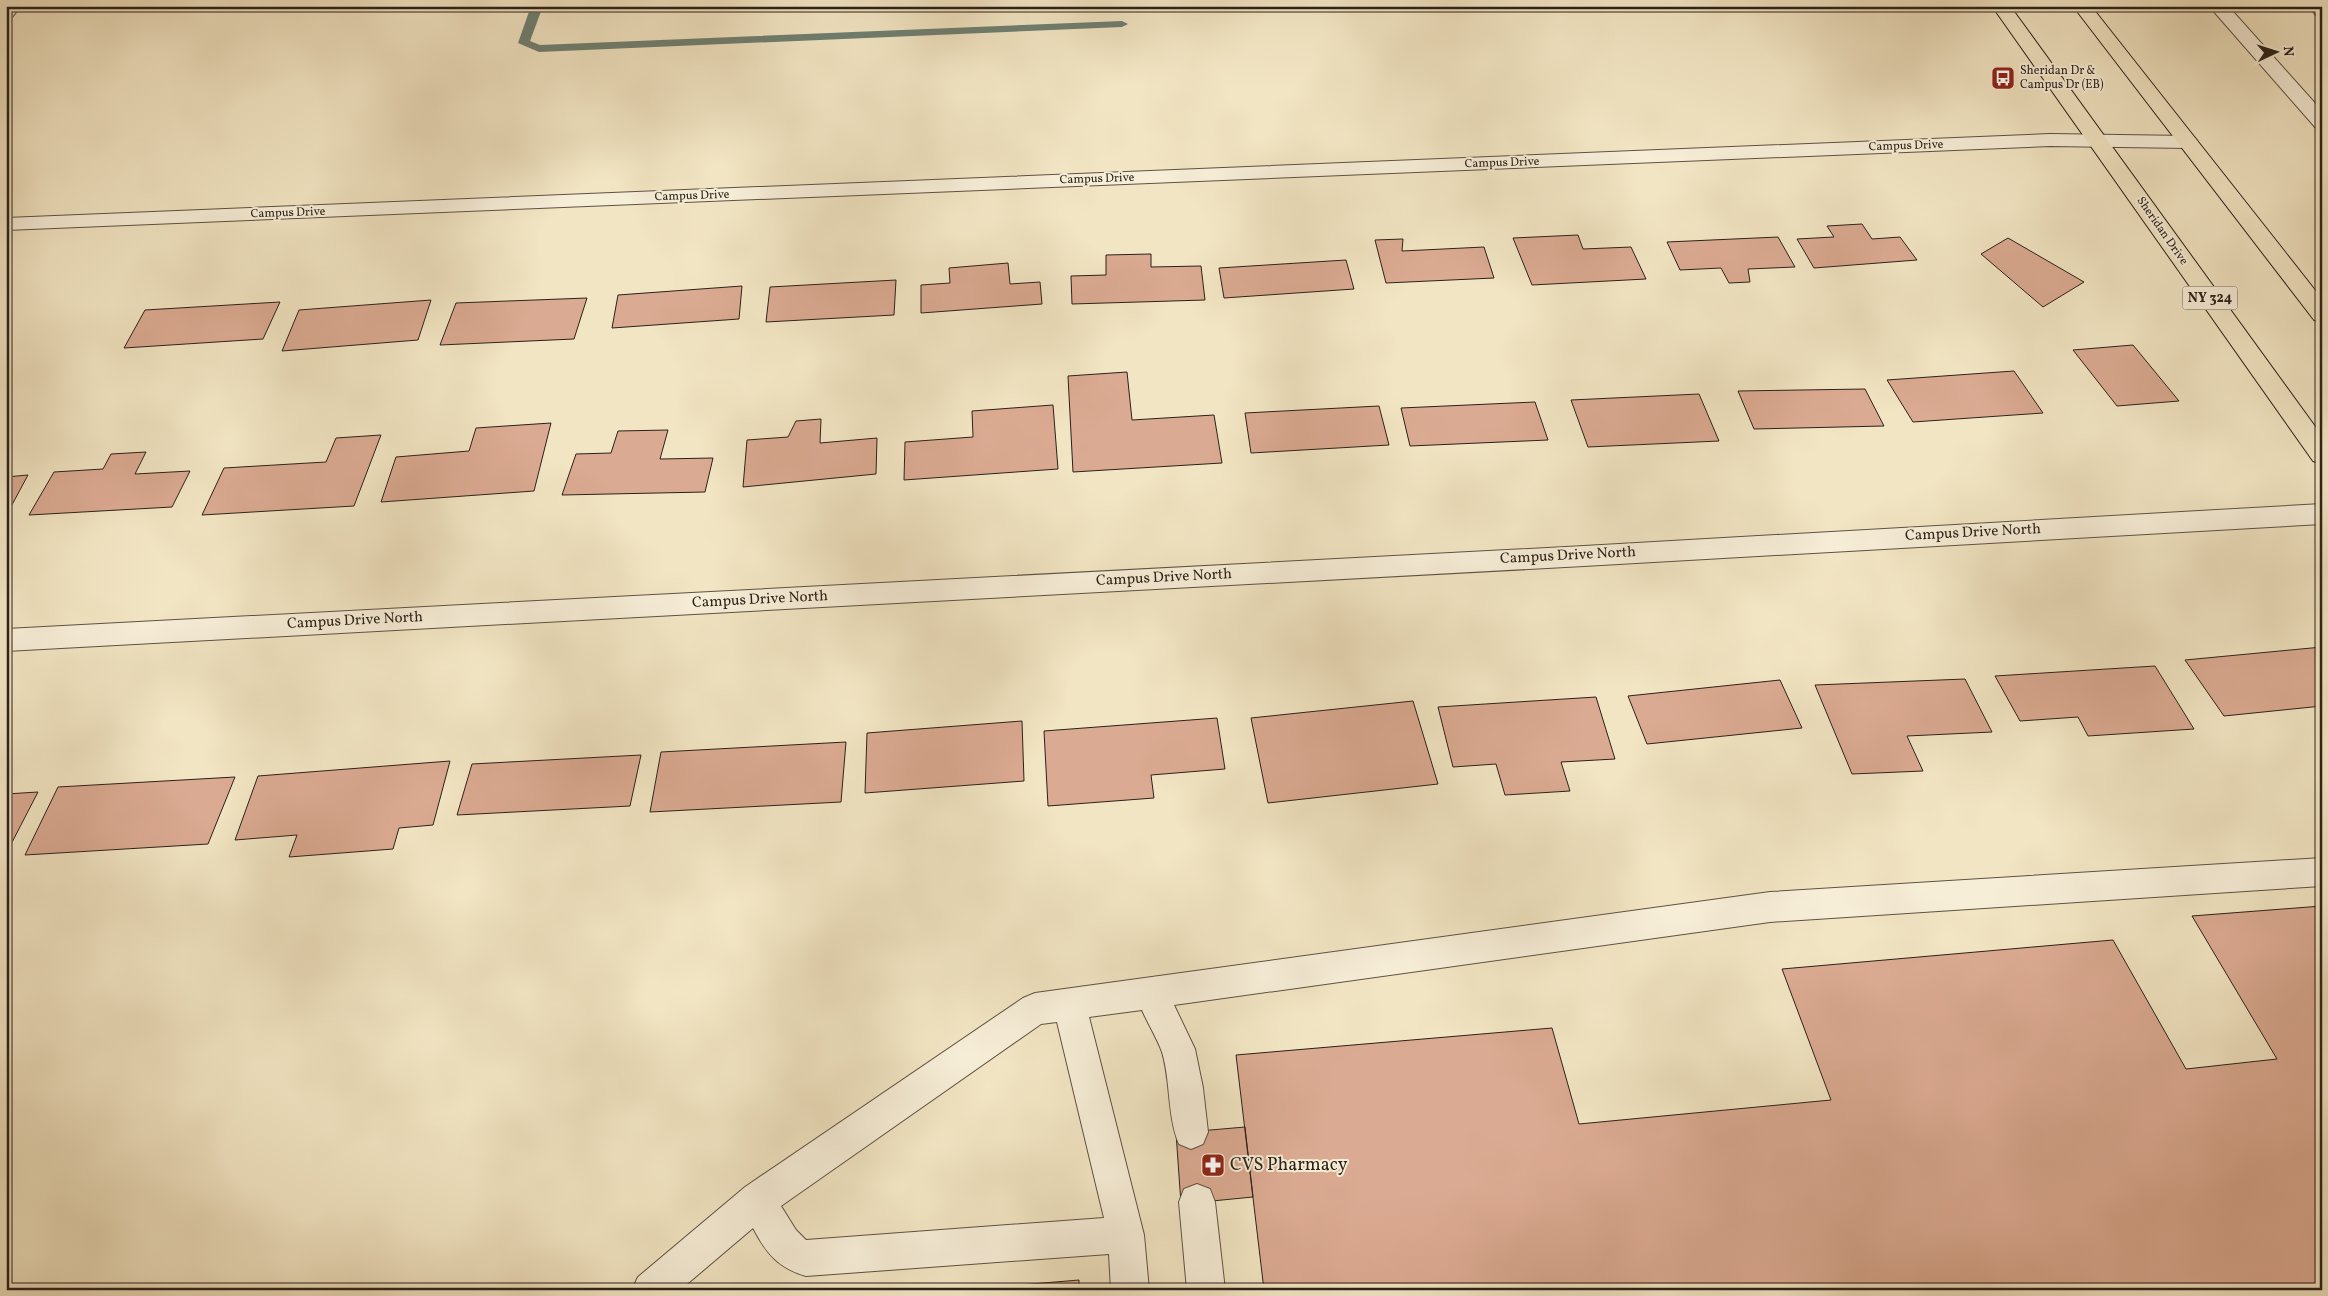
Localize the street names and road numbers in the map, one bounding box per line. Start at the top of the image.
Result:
street label: Campus Drive [1868,137,1944,155]
street label: Campus Drive [1464,154,1540,172]
street label: Campus Drive [1059,170,1135,188]
street label: Campus Drive [654,187,730,205]
street label: Sheridan Drive [2133,194,2192,268]
street label: Campus Drive [250,204,326,222]
road number: NY 324 [2182,286,2238,310]
street label: Campus Drive North [1904,519,2042,547]
street label: Campus Drive North [1499,542,1637,570]
street label: Campus Drive North [1095,564,1233,592]
street label: Campus Drive North [691,586,829,614]
street label: Campus Drive North [286,607,424,635]

